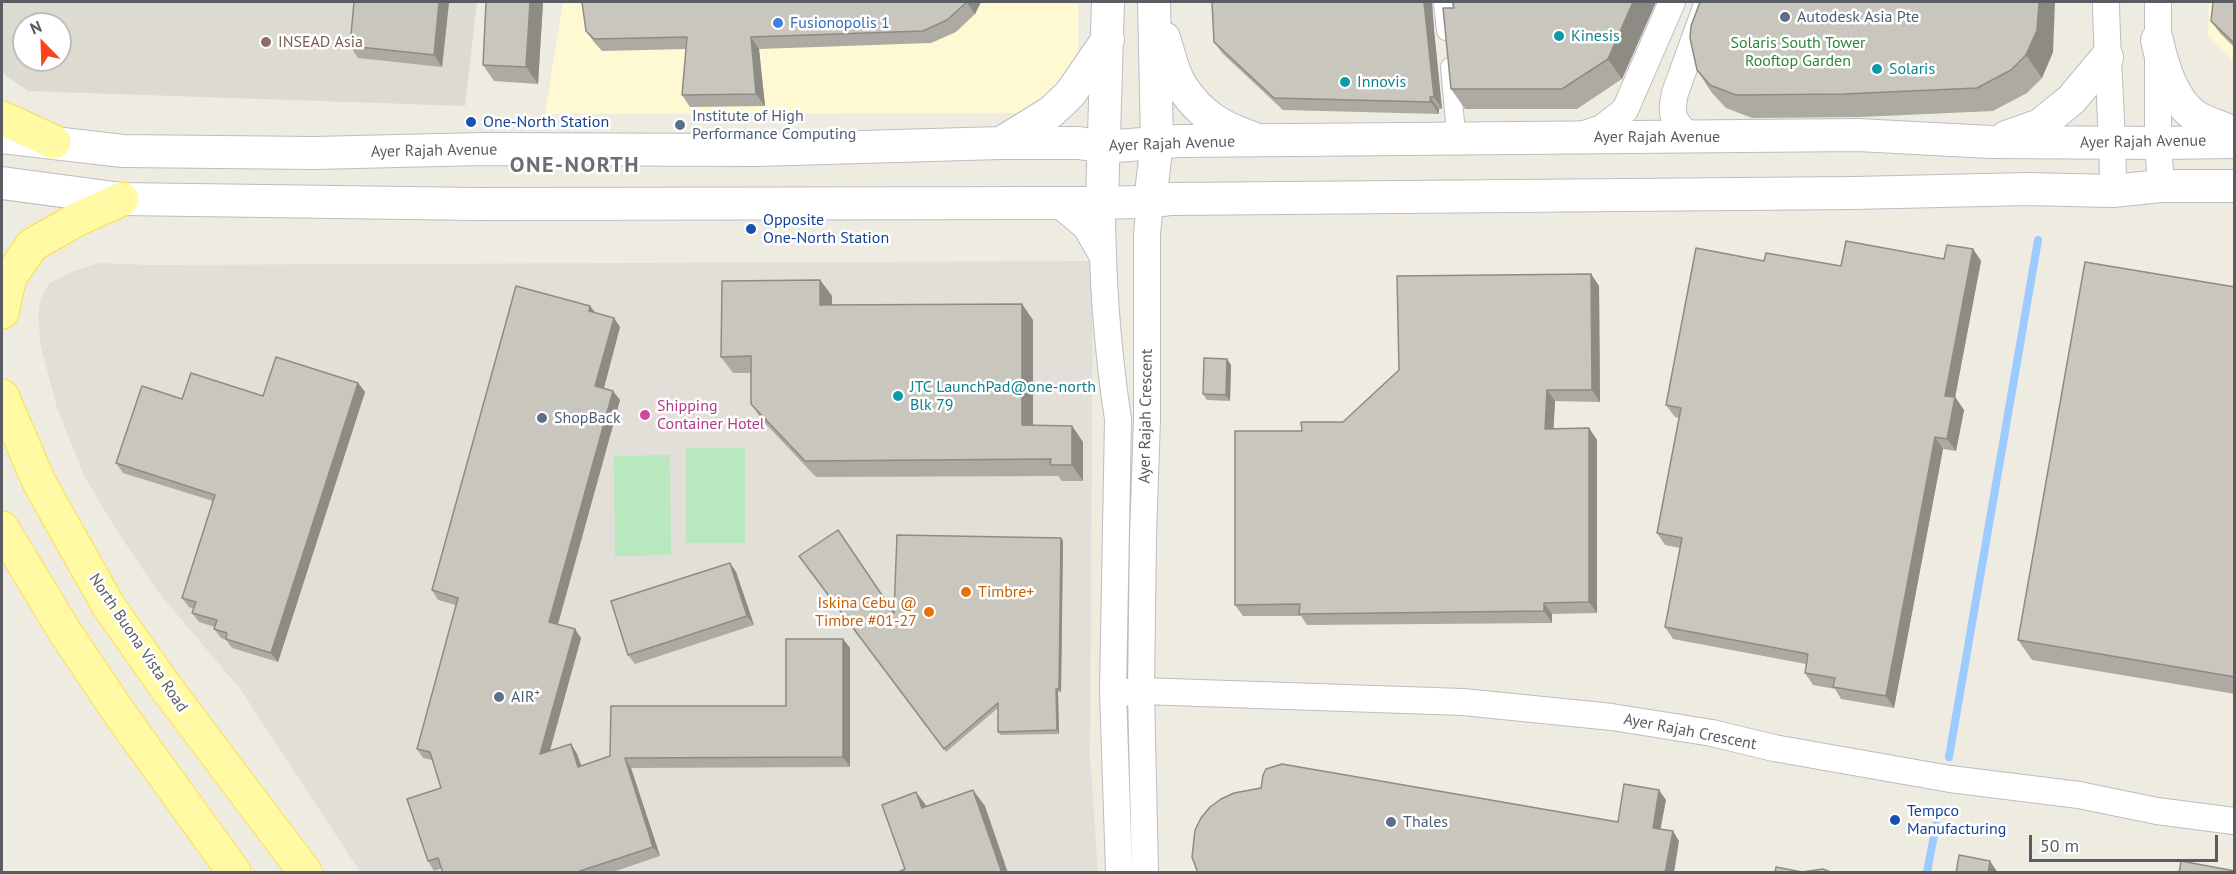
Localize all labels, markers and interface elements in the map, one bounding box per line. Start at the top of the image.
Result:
place label: Autodesk Asia Pte [1797,7,1919,27]
marker: Autodesk Asia Pte [1778,10,1792,24]
north arrow [12,12,72,72]
place label: Fusionopolis 1 [790,13,890,33]
text: N [27,16,44,39]
marker: Fusionopolis 1 [771,16,785,30]
place label: Kinesis [1571,26,1620,46]
marker: Kinesis [1552,29,1566,43]
place label: INSEAD Asia [278,32,363,52]
park label: Solaris South Tower Rooftop Garden [1731,33,1865,71]
marker: INSEAD Asia [259,35,273,49]
place label: Solaris [1889,59,1935,79]
marker: Solaris [1870,62,1884,76]
place label: Innovis [1357,72,1406,92]
marker: Innovis [1338,75,1352,89]
place label: Institute of High Performance Computing [692,106,856,144]
place label: One-North Station [483,112,609,132]
marker: One-North Station [464,115,478,129]
marker: Institute of High Performance Computing [673,118,687,132]
street label: Ayer Rajah Avenue [1594,127,1720,147]
street label: Ayer Rajah Avenue [2080,131,2206,153]
street label: Ayer Rajah Avenue [1108,132,1236,156]
street label: Ayer Rajah Avenue [371,140,497,162]
district label: ONE-NORTH [510,153,640,179]
place label: Opposite One-North Station [763,210,889,248]
marker: Opposite One-North Station [744,222,758,236]
street label: Ayer Rajah Crescent [1135,348,1157,484]
place label: JTC LaunchPad@one-north Blk 79 [910,377,1096,415]
marker: JTC LaunchPad@one-north Blk 79 [891,389,905,403]
place label: Shipping Container Hotel [657,396,765,434]
place label: ShopBack [554,408,621,428]
marker: Shipping Container Hotel [638,408,652,422]
marker: ShopBack [535,411,549,425]
street label: North Buona Vista Road [85,570,191,716]
place label: Timbre+ [978,582,1034,602]
marker: Timbre+ [959,585,973,599]
place label: Iskina Cebu @ Timbre #01-27 [815,593,917,631]
marker: Iskina Cebu @ Timbre #01-27 [922,605,936,619]
place label: AIR⁺ [511,687,540,707]
marker: AIR⁺ [492,690,506,704]
street label: Ayer Rajah Crescent [1622,710,1758,754]
place label: Tempco Manufacturing [1907,801,2006,839]
place label: Thales [1403,812,1448,832]
marker: Tempco Manufacturing [1888,813,1902,827]
marker: Thales [1384,815,1398,829]
scale bar [2032,823,2221,861]
text: 50 m [2040,834,2079,857]

